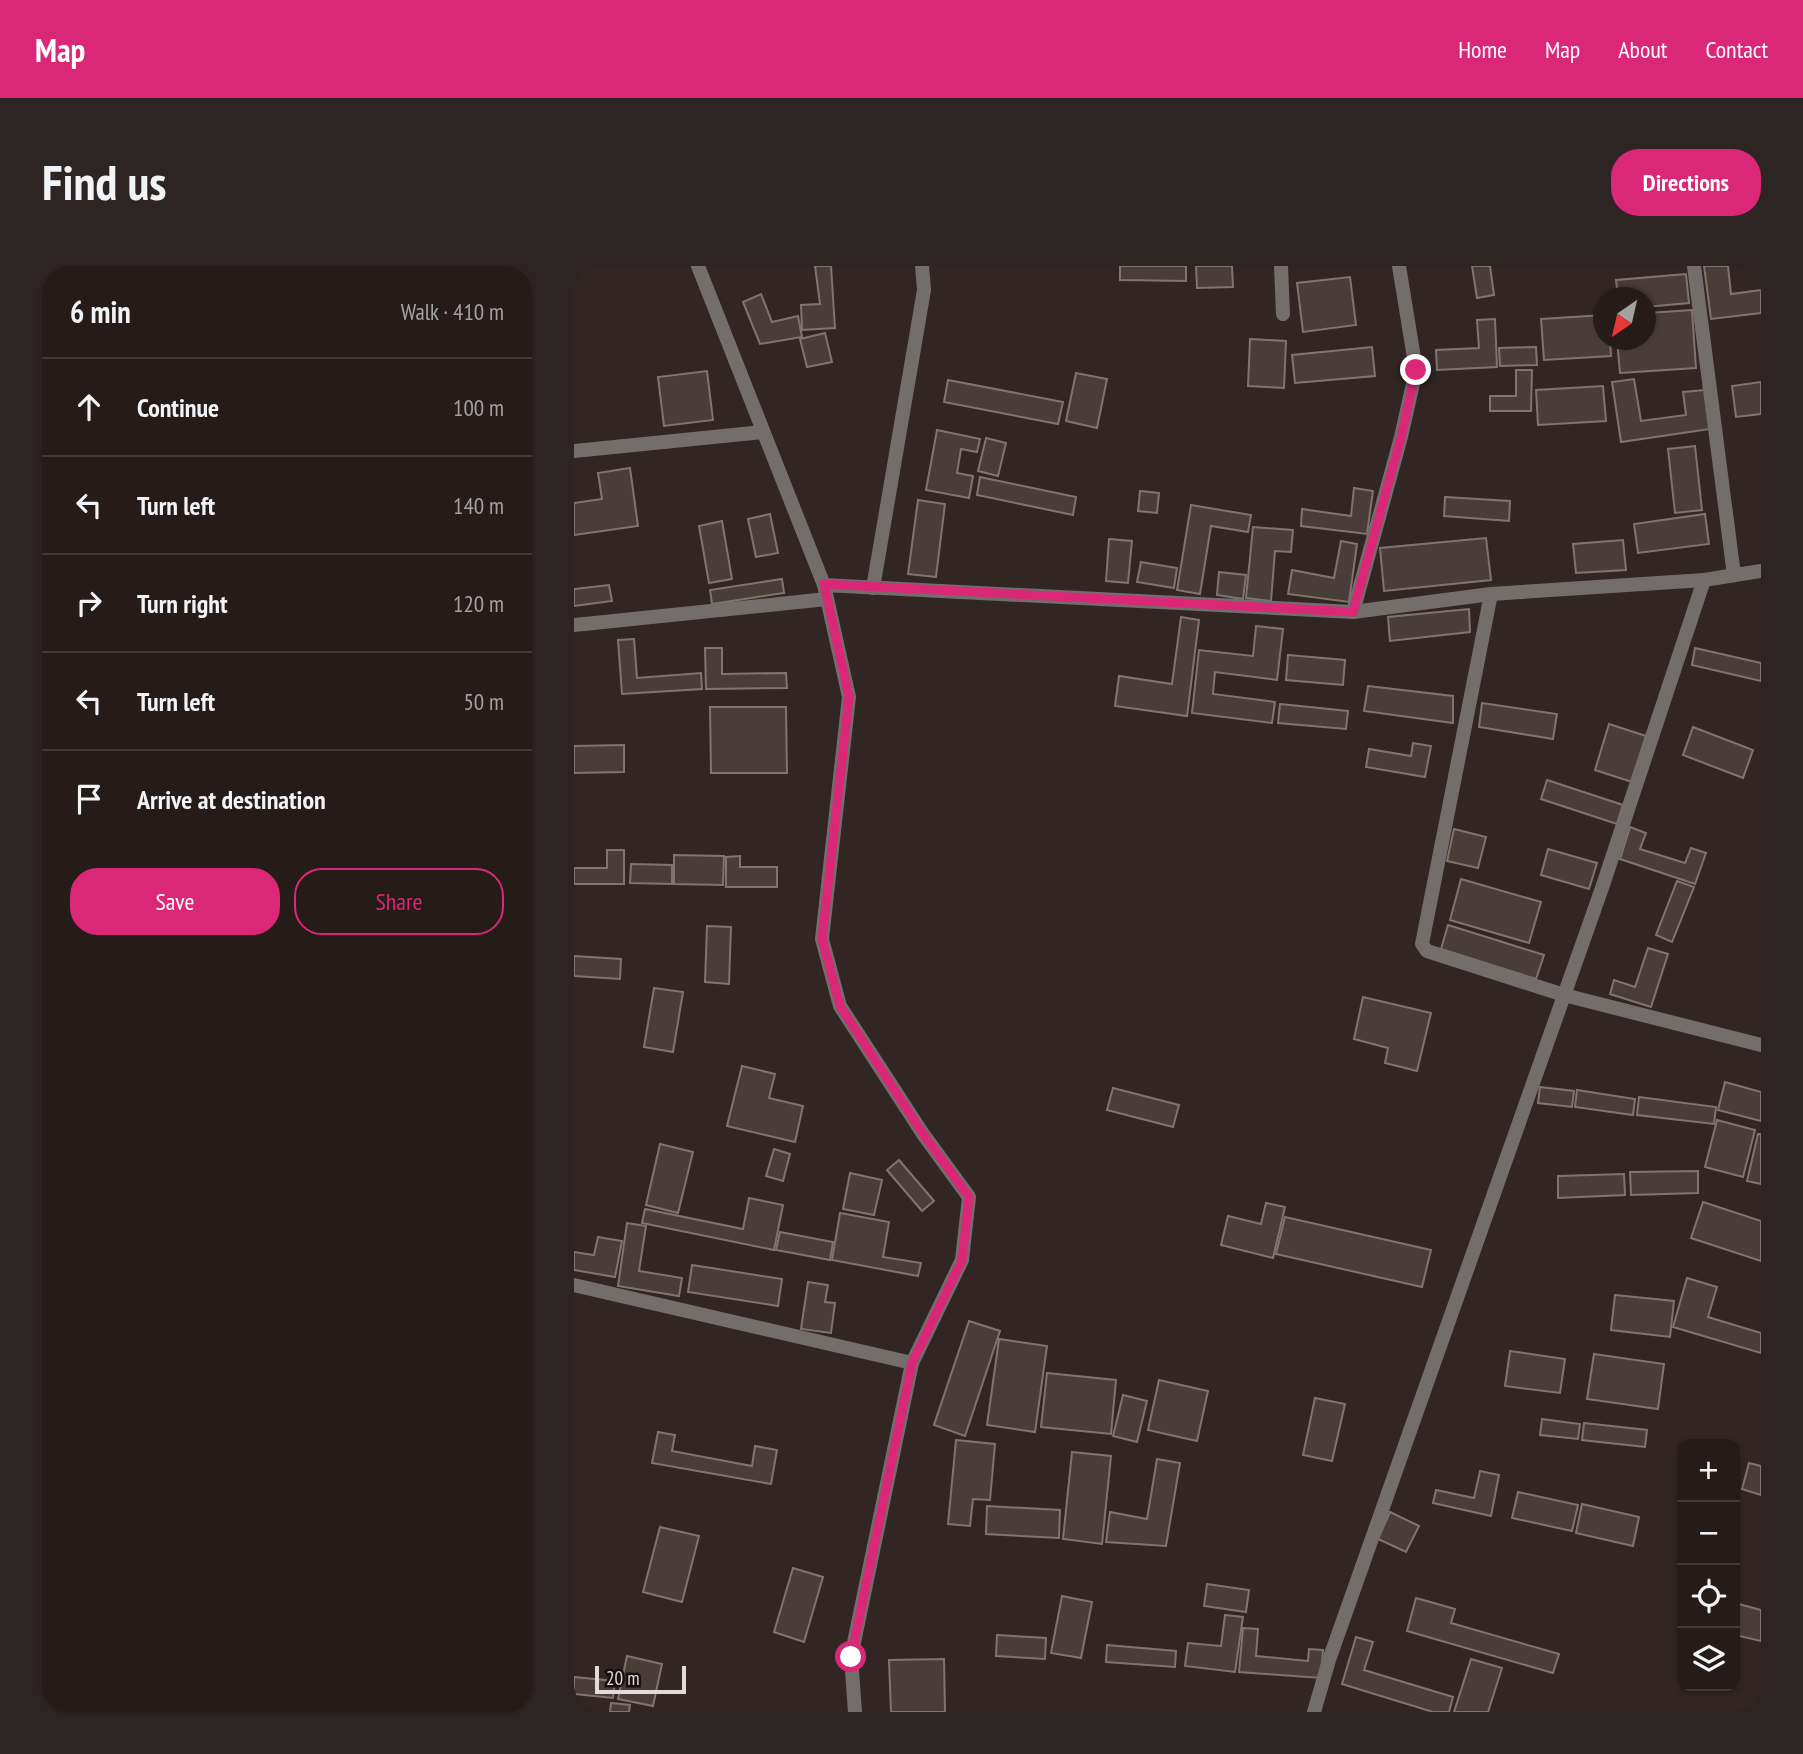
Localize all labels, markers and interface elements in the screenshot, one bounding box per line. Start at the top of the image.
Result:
text: Map [35,28,85,71]
text: Home [1458,34,1507,65]
text: Map [1545,34,1580,65]
text: About [1618,34,1667,65]
text: Contact [1705,34,1768,65]
button: Directions [1611,149,1761,216]
text: Find us [42,150,166,214]
north arrow [1593,287,1656,350]
text: 6 min [70,292,131,331]
text: Walk · 410 m [401,297,504,326]
route end [1400,354,1431,385]
icon: ahead [70,388,108,426]
text: Continue [137,391,219,424]
text: 100 m [453,393,504,422]
icon: left [70,486,108,524]
text: Turn left [137,489,215,522]
text: 140 m [453,491,504,520]
icon: right [70,584,108,622]
text: Turn right [137,587,228,620]
text: 120 m [453,589,504,618]
icon: left [70,682,108,720]
text: Turn left [137,685,215,718]
text: 50 m [463,687,504,716]
icon: arrive [70,780,108,818]
text: Arrive at destination [137,783,326,816]
button: Save [70,868,280,935]
button: Share [294,868,504,935]
map controls [1677,1439,1740,1691]
button: + [1677,1439,1740,1502]
button: − [1677,1502,1740,1565]
button: locate [1677,1565,1740,1628]
button: layers [1677,1628,1740,1691]
route start [835,1641,866,1672]
scale bar [595,1663,686,1695]
text: 20 m [606,1666,640,1690]

